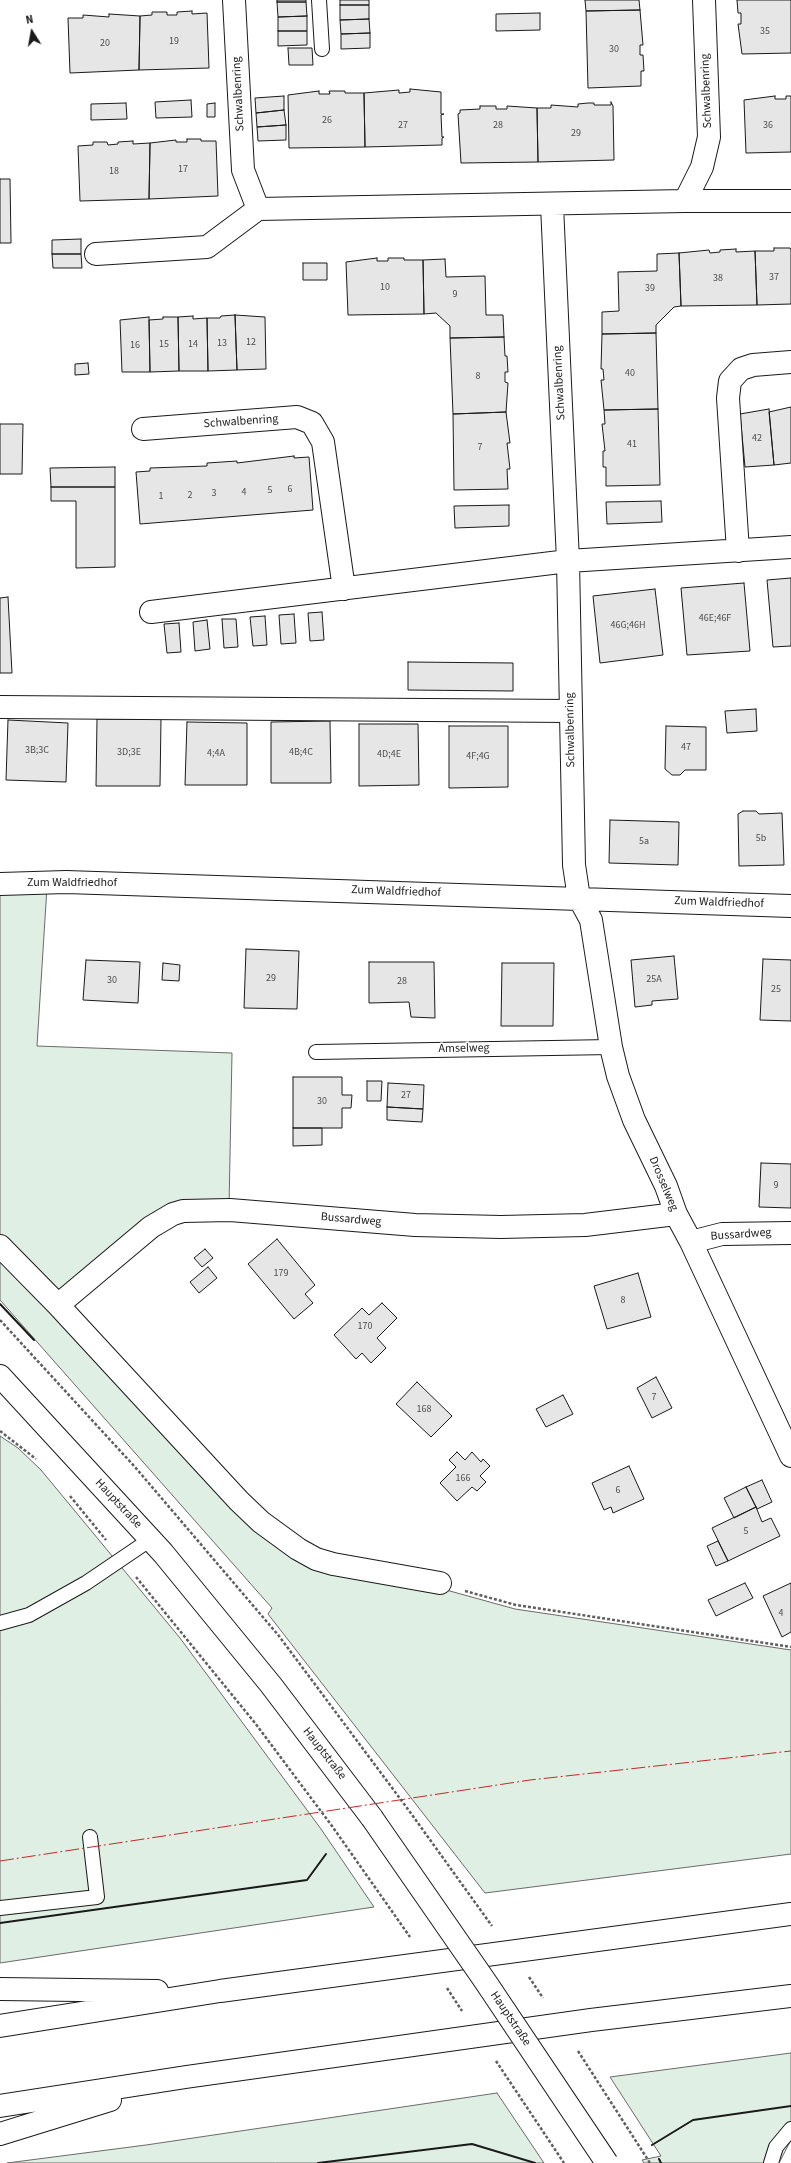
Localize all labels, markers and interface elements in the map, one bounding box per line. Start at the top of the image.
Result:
north arrow [12,12,52,52]
text: N [25,12,35,28]
house number: 35 [760,26,770,38]
house number: 19 [169,36,179,48]
house number: 20 [100,38,110,50]
house number: 30 [609,44,619,56]
street label: Schwalbenring [698,53,716,129]
street label: Schwalbenring [230,56,248,132]
house number: 26 [322,115,332,127]
house number: 27 [398,120,408,132]
house number: 28 [493,120,503,132]
house number: 36 [763,120,773,132]
house number: 29 [571,128,581,140]
house number: 17 [178,164,188,176]
house number: 18 [109,166,119,178]
house number: 37 [769,272,779,284]
house number: 38 [713,273,723,285]
house number: 10 [380,282,390,294]
house number: 39 [645,283,655,295]
house number: 9 [453,289,457,301]
house number: 12 [246,337,256,349]
house number: 13 [217,338,227,350]
house number: 15 [159,339,169,351]
house number: 14 [188,339,198,351]
house number: 16 [130,340,140,352]
street label: Schwalbenring [551,345,569,421]
house number: 40 [625,368,635,380]
house number: 8 [476,371,480,383]
street label: Schwalbenring [203,412,279,432]
house number: 42 [752,433,762,445]
house number: 41 [627,439,637,451]
house number: 7 [478,442,482,454]
house number: 6 [288,484,292,496]
house number: 5 [268,485,272,497]
house number: 4 [242,487,246,499]
house number: 3 [212,488,216,500]
house number: 2 [188,490,192,502]
house number: 1 [159,491,163,503]
house number: 46E;46F [699,613,731,625]
house number: 46G;46H [610,620,646,632]
street label: Schwalbenring [563,692,579,768]
house number: 47 [681,742,691,754]
house number: 3B;3C [25,745,49,757]
house number: 3D;3E [117,747,141,759]
house number: 4B;4C [289,747,313,759]
house number: 4;4A [207,748,225,760]
house number: 4D;4E [377,749,401,761]
house number: 4F;4G [466,751,490,763]
house number: 5b [756,833,766,845]
house number: 5a [639,836,649,848]
street label: Zum Waldfriedhof [27,876,117,890]
street label: Zum Waldfriedhof [351,883,441,901]
street label: Zum Waldfriedhof [674,894,764,912]
house number: 29 [266,973,276,985]
house number: 25A [646,974,662,986]
house number: 30 [107,975,117,987]
house number: 28 [397,976,407,988]
house number: 25 [771,984,781,996]
street label: Amselweg [438,1041,490,1057]
house number: 27 [401,1090,411,1102]
house number: 30 [317,1096,327,1108]
street label: Drosselweg [645,1155,681,1213]
house number: 9 [774,1180,778,1192]
street label: Bussardweg [320,1210,382,1230]
street label: Bussardweg [710,1226,772,1244]
house number: 179 [274,1268,288,1280]
house number: 8 [621,1295,625,1307]
house number: 170 [358,1321,372,1333]
house number: 7 [652,1392,656,1404]
house number: 168 [417,1404,431,1416]
house number: 166 [456,1473,470,1485]
street label: Hauptstraße [91,1476,145,1532]
house number: 6 [616,1485,620,1497]
house number: 5 [744,1526,748,1538]
house number: 4 [779,1608,783,1620]
street label: Hauptstraße [299,1725,349,1783]
street label: Hauptstraße [487,1989,533,2049]

